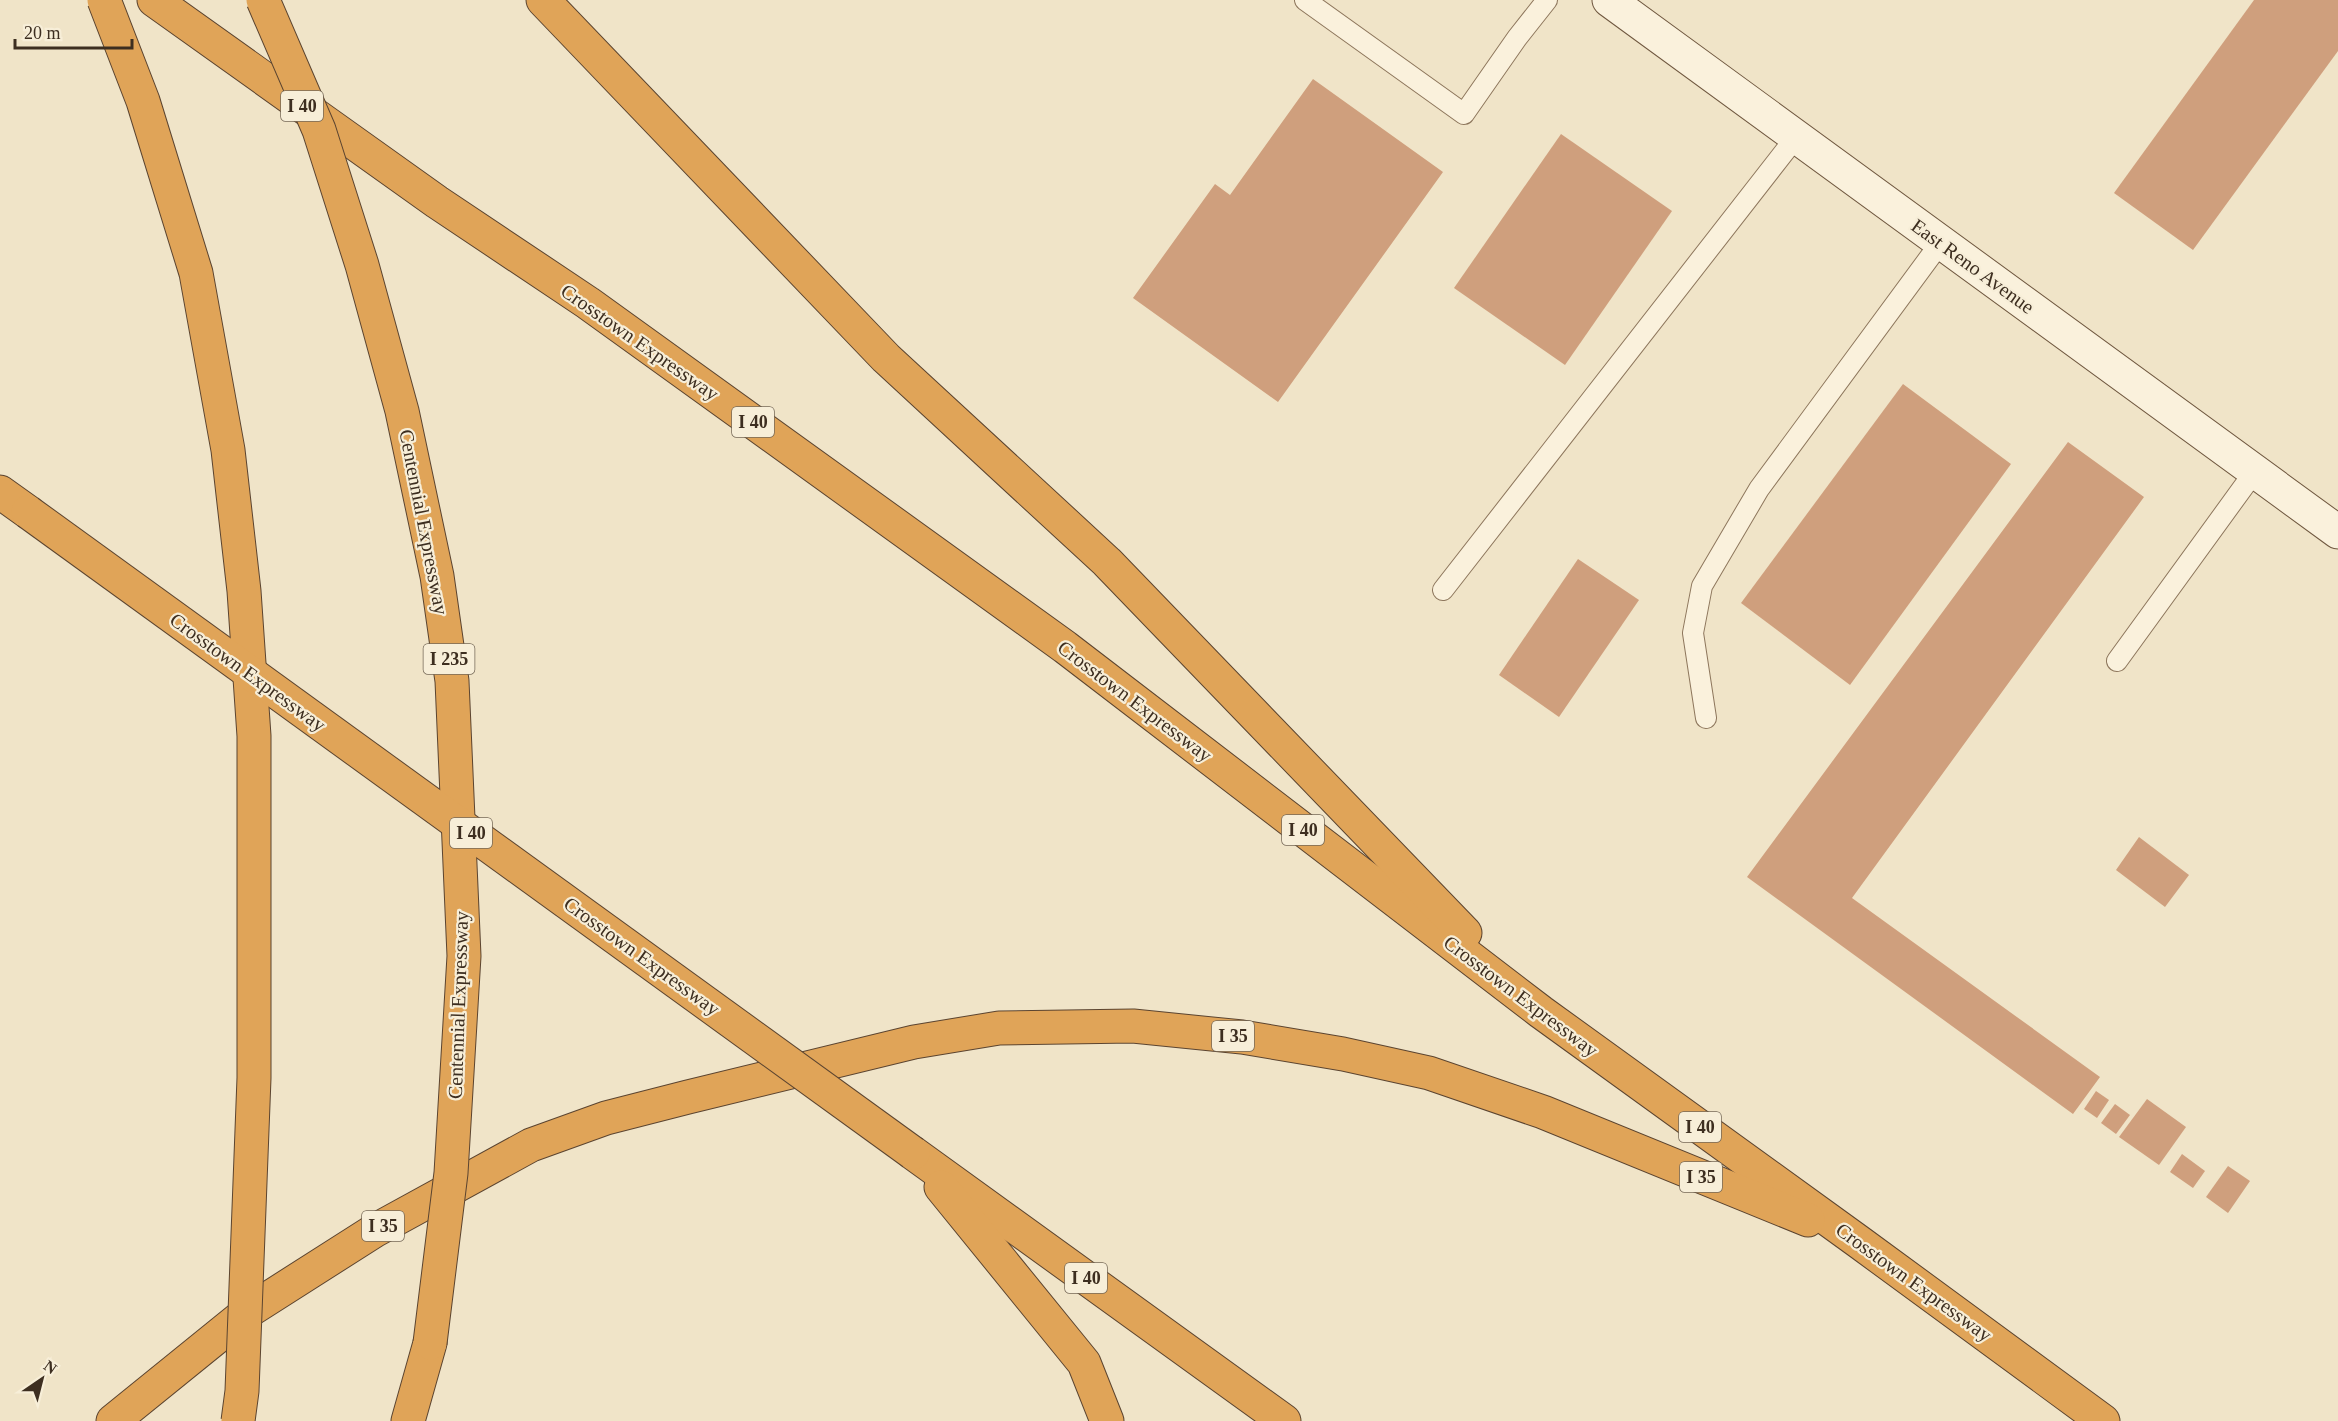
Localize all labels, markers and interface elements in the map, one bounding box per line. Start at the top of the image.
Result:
scale bar [15,12,132,50]
text: 20 m [24,23,61,43]
road number: I 40 [281,91,323,121]
street label: East Reno Avenue [1907,214,2039,318]
street label: Crosstown Expressway [556,279,723,406]
road number: I 40 [732,407,774,437]
street label: Centennial Expressway [394,427,453,617]
street label: Crosstown Expressway [165,608,330,737]
street label: Crosstown Expressway [1053,636,1216,767]
road number: I 235 [424,644,474,674]
road number: I 40 [1282,815,1324,845]
road number: I 40 [450,818,492,848]
street label: Crosstown Expressway [559,892,724,1021]
street label: Centennial Expressway [444,911,473,1100]
street label: Crosstown Expressway [1439,931,1602,1062]
road number: I 35 [1212,1021,1254,1051]
road number: I 40 [1679,1112,1721,1142]
road number: I 35 [1680,1162,1722,1192]
road number: I 35 [362,1211,404,1241]
street label: Crosstown Expressway [1831,1218,1996,1347]
road number: I 40 [1065,1263,1107,1293]
north arrow [12,1349,72,1409]
text: N [41,1357,60,1378]

